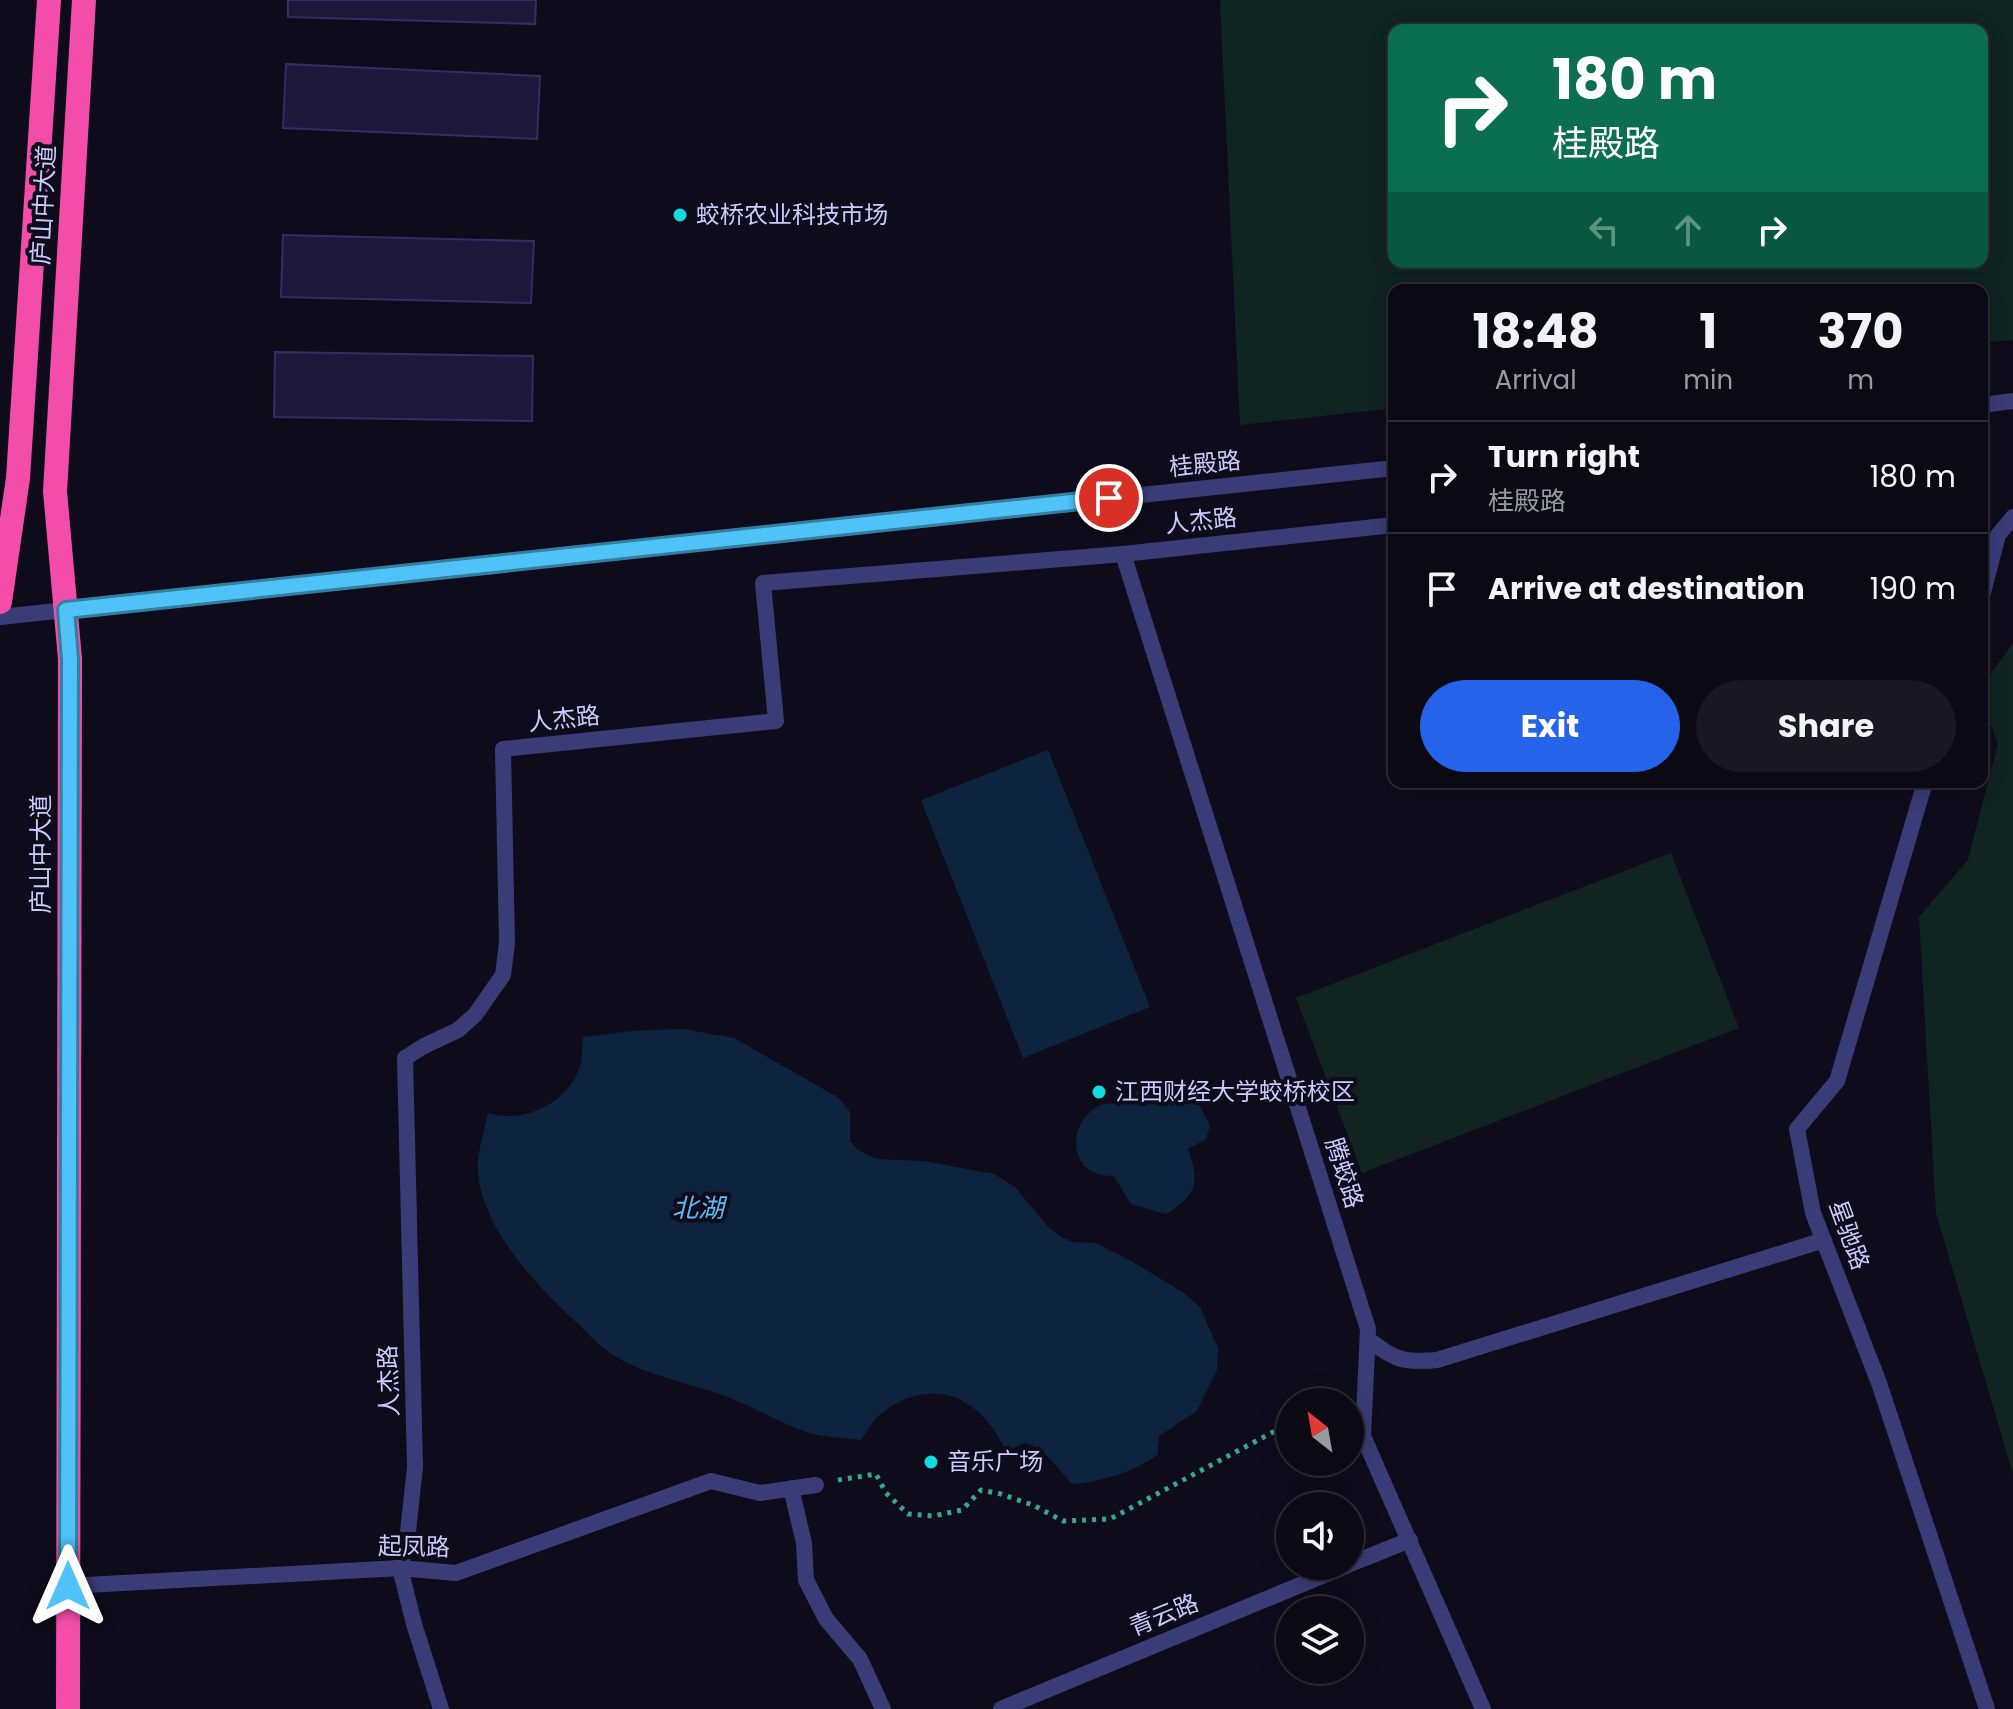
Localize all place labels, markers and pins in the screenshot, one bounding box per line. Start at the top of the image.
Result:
place label: 蛟桥农业科技市场 [696,198,888,231]
marker: 蛟桥农业科技市场 [671,206,689,224]
pin [1075,464,1143,532]
place label: 江西财经大学蛟桥校区 [1115,1075,1355,1108]
marker: 江西财经大学蛟桥校区 [1090,1083,1108,1101]
place label: 音乐广场 [947,1445,1043,1478]
marker: 音乐广场 [922,1453,940,1471]

